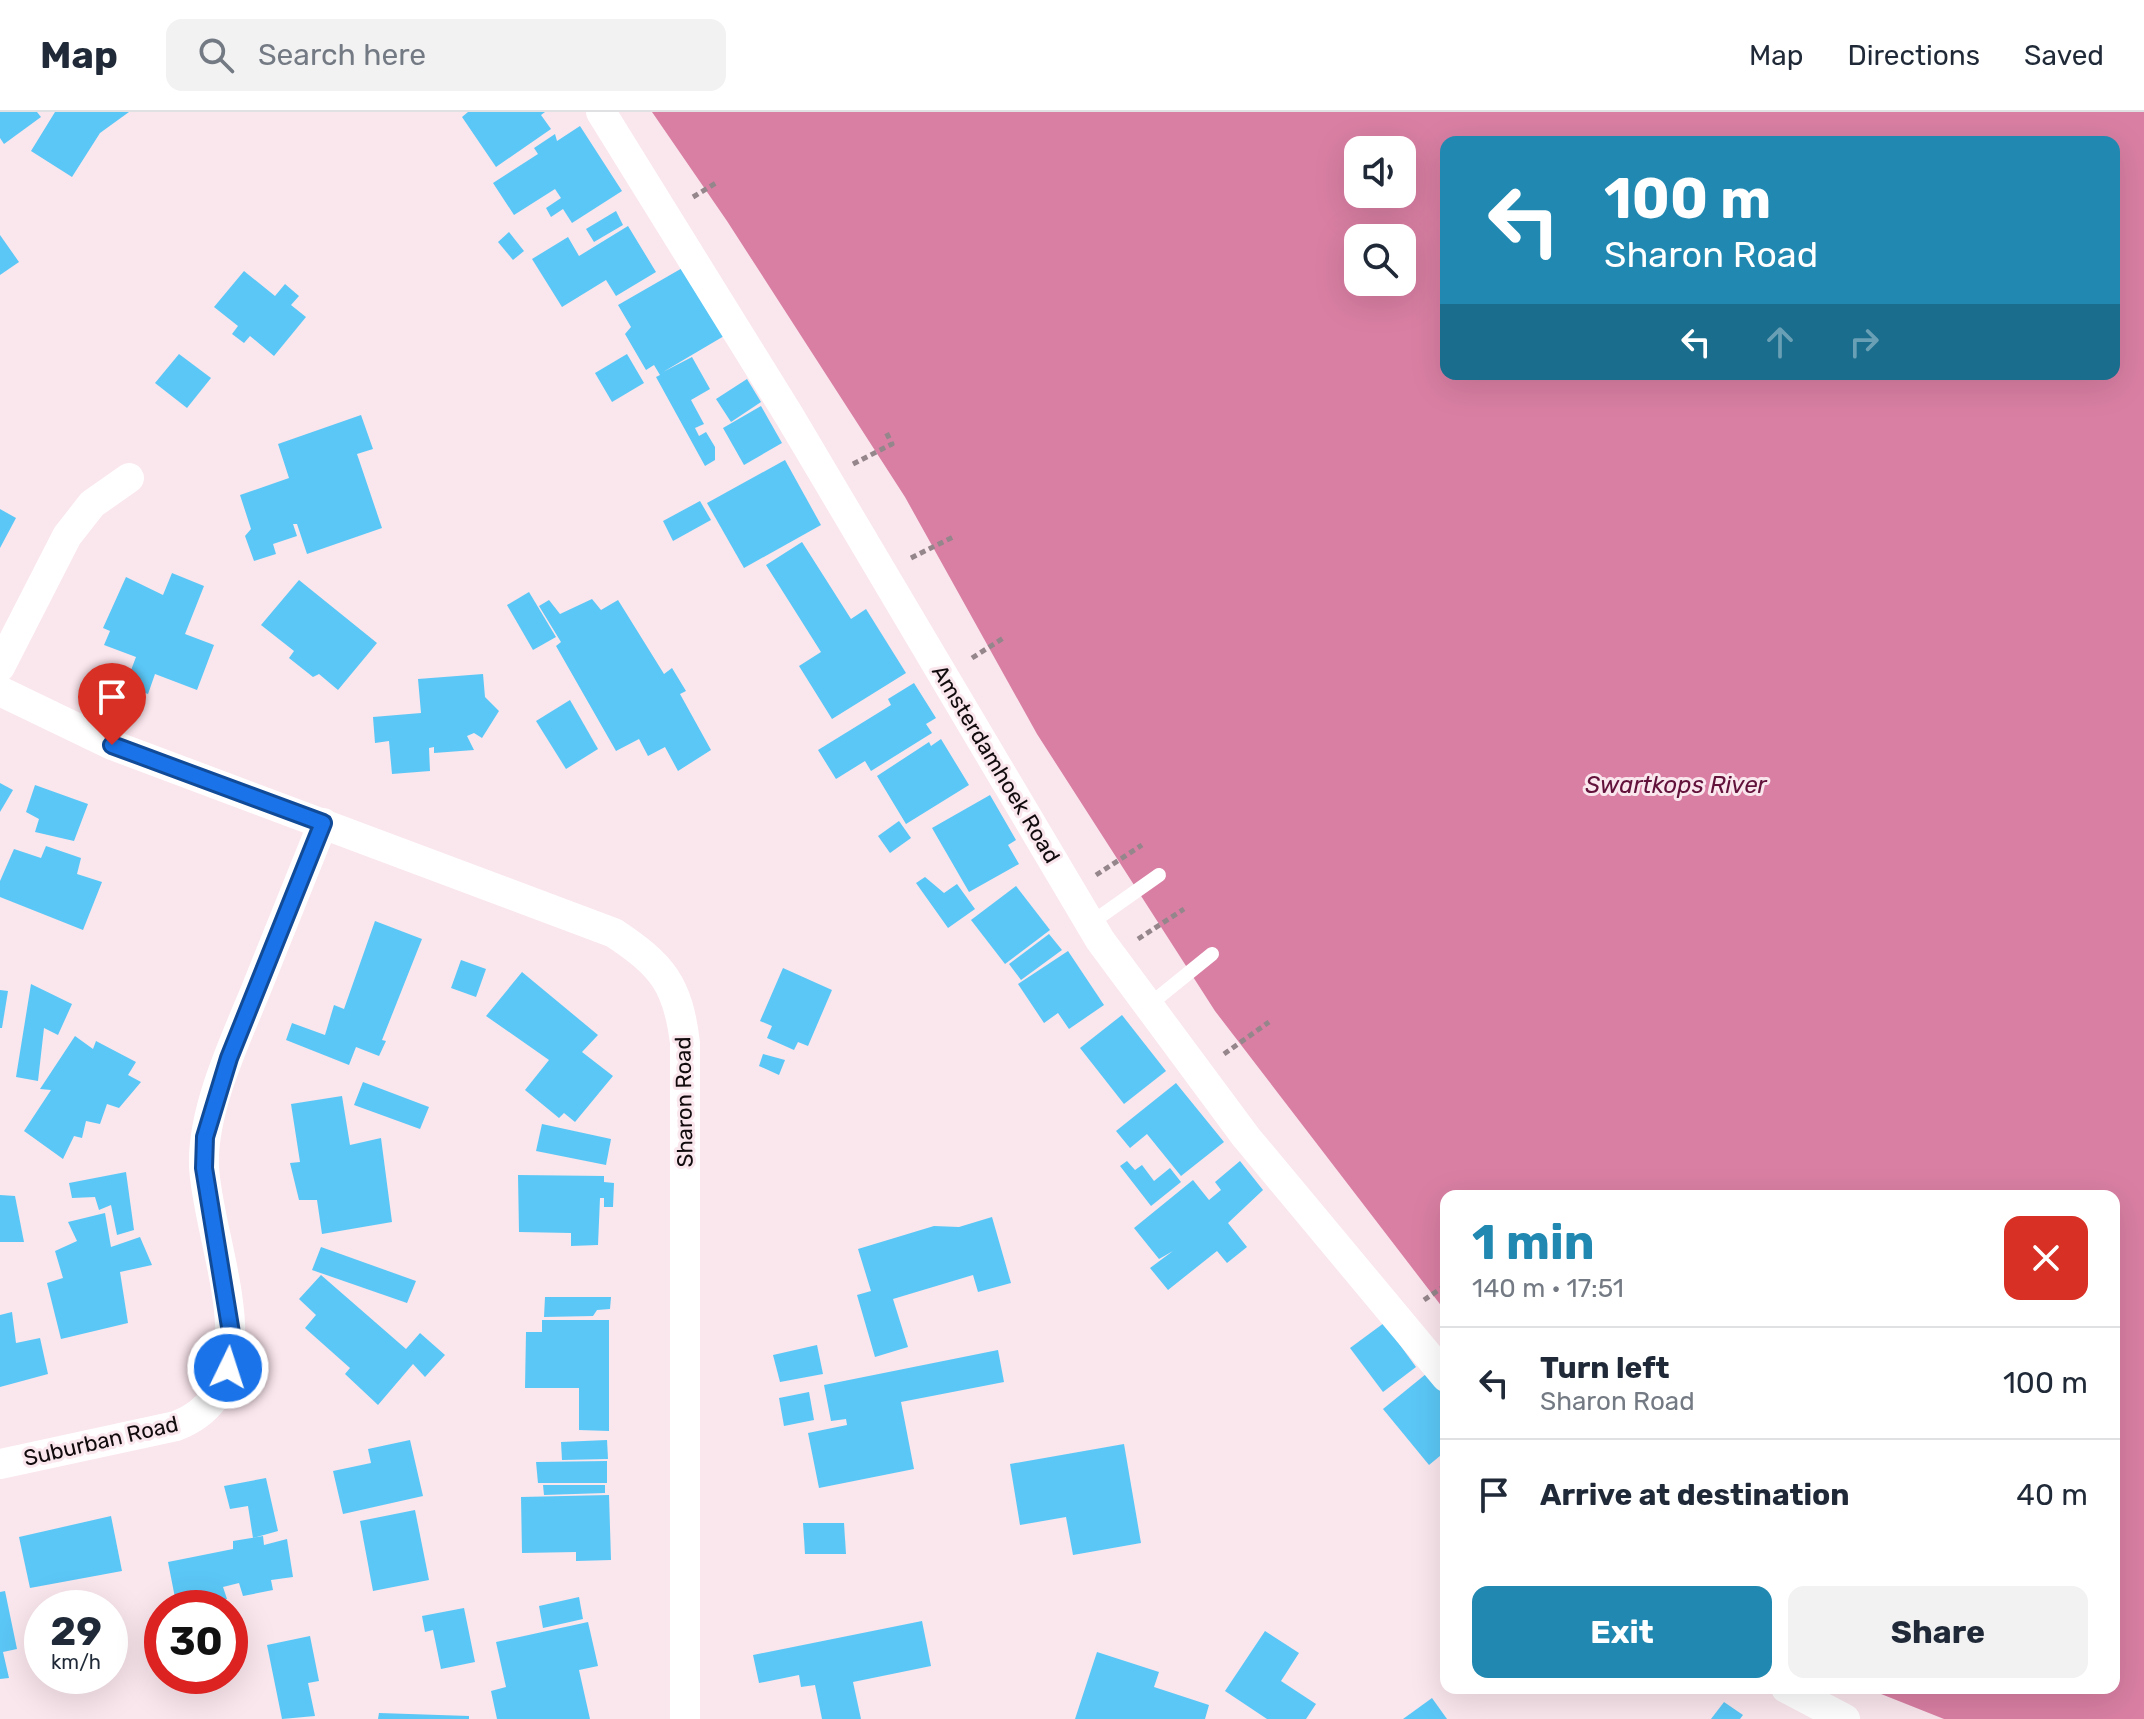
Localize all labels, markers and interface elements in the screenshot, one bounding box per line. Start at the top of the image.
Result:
search box [166,19,726,91]
text: Map [40,32,118,78]
icon: search [194,33,238,77]
text: Search here [258,37,426,73]
text: Map [1749,39,1803,72]
text: Directions [1847,39,1980,72]
text: Saved [2024,39,2104,72]
map controls [1344,136,1416,296]
button: sound [1344,136,1416,208]
text: 100 m [1604,166,1771,232]
icon: left [1472,168,1576,272]
button: search [1344,224,1416,296]
text: Sharon Road [1604,233,1818,276]
icon: left [1674,320,1718,364]
icon: ahead [1758,320,1802,364]
icon: right [1842,320,1886,364]
street label: Amsterdamhoek Road [926,660,1066,868]
pin [78,663,146,745]
icon: arrive [90,675,134,719]
water label: Swartkops River [1585,771,1768,799]
street label: Sharon Road [669,1036,699,1168]
text: 1 min [1472,1214,1595,1271]
button: close [2004,1216,2088,1300]
text: 140 m · 17:51 [1472,1273,1624,1304]
position arrow [186,1326,270,1410]
text: Turn left [1540,1350,1670,1386]
icon: left [1472,1361,1516,1405]
text: 100 m [2003,1365,2088,1401]
text: Sharon Road [1540,1386,1695,1417]
street label: Suburban Road [21,1410,181,1472]
icon: arrive [1472,1473,1516,1517]
text: Arrive at destination [1540,1477,1850,1513]
text: 40 m [2016,1477,2088,1513]
button: Exit [1472,1586,1772,1678]
button: Share [1788,1586,2088,1678]
speed limit sign: 30 [144,1590,248,1694]
text: 29 [50,1608,102,1655]
text: km/h [51,1650,101,1674]

